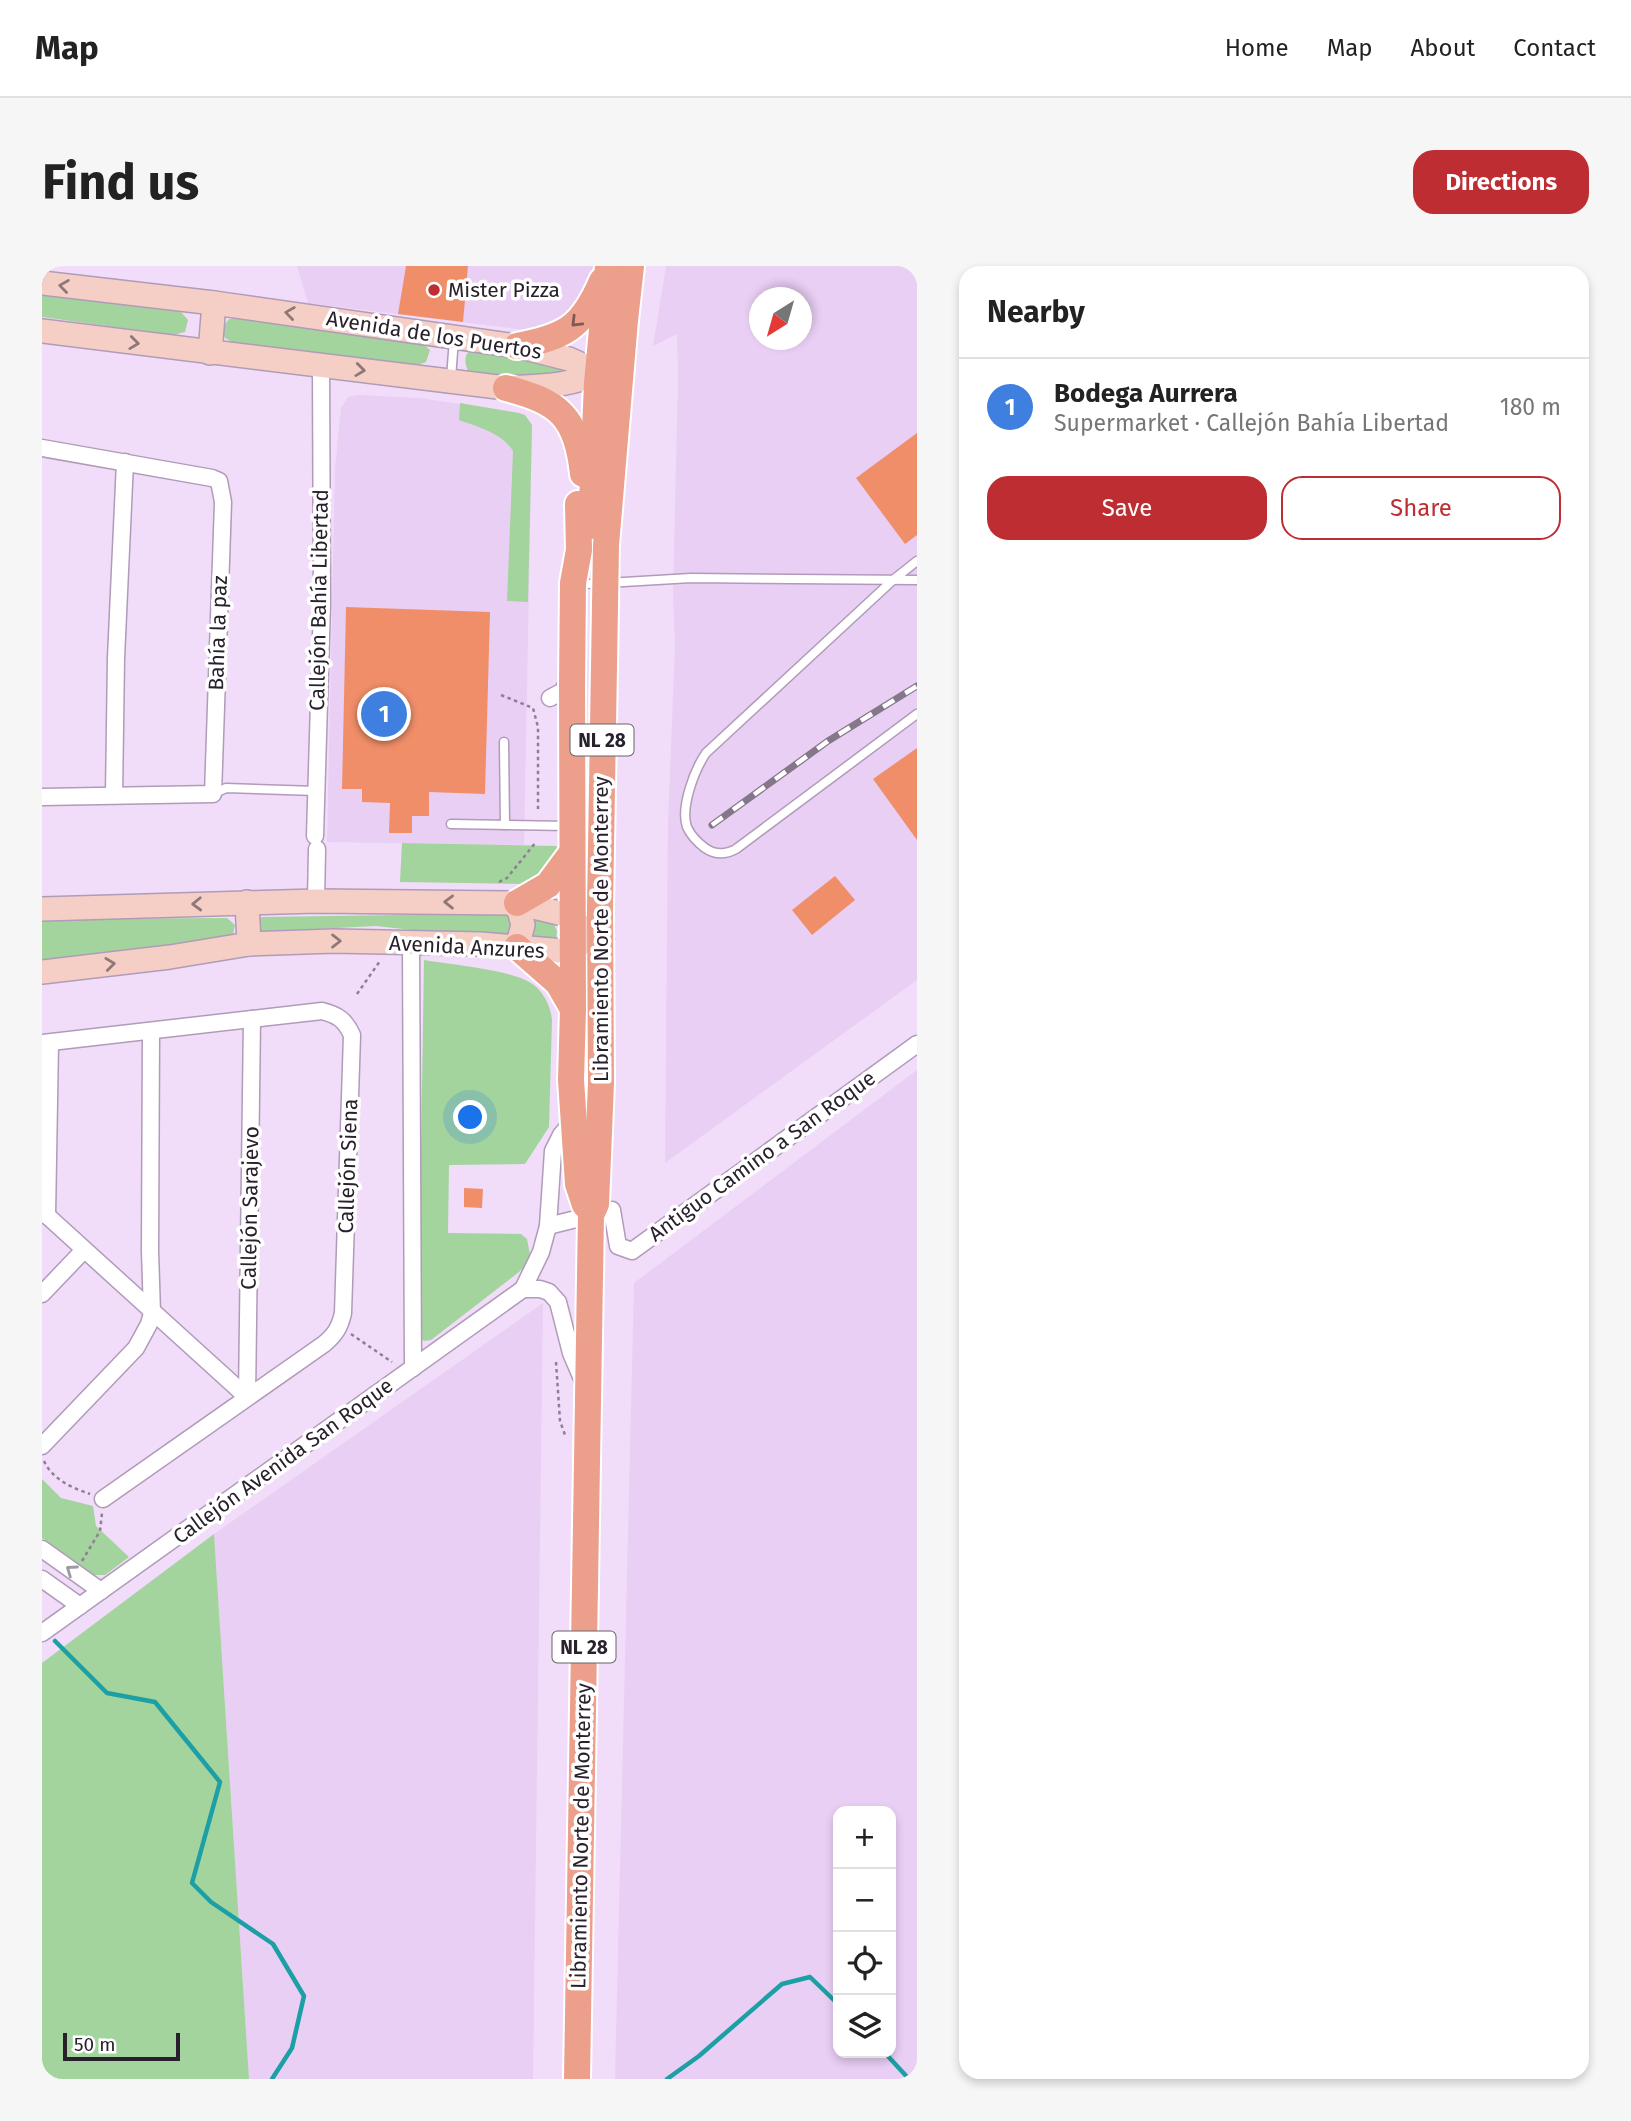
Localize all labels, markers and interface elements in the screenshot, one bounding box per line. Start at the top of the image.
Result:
text: Map [35,28,99,68]
text: Home [1225,34,1289,62]
text: Map [1327,34,1373,62]
text: About [1411,34,1475,62]
text: Contact [1513,34,1596,62]
button: Directions [1413,150,1589,214]
text: Find us [42,153,199,212]
place label: Mister Pizza [448,277,560,303]
one-way arrow [58,279,70,294]
marker: Mister Pizza [426,282,442,298]
north arrow [749,287,812,350]
text: Nearby [987,294,1085,330]
street label: Avenida de los Puertos [325,305,544,365]
one-way arrow [284,306,295,321]
one-way arrow [571,314,584,327]
one-way arrow [128,336,140,351]
one-way arrow [354,362,366,377]
text: Bodega Aurrera [1054,378,1238,409]
text: 1 [1005,393,1015,421]
text: 180 m [1500,393,1561,421]
text: Supermarket · Callejón Bahía Libertad [1054,409,1449,437]
button: Save [987,476,1267,540]
button: Share [1281,476,1561,540]
street label: Callejón Bahía Libertad [304,489,334,711]
street label: Bahía la paz [203,575,233,691]
pin: 1 [361,688,407,740]
road number: NL 28 [570,724,634,755]
street label: Libramiento Norte de Monterrey [588,775,614,1082]
one-way arrow [443,895,454,910]
one-way arrow [191,896,202,911]
street label: Avenida Anzures [389,930,546,964]
one-way arrow [331,933,342,949]
one-way arrow [104,957,116,972]
street label: Antiguo Camino a San Roque [643,1065,881,1247]
street label: Callejón Siena [333,1098,363,1234]
your location [453,1100,487,1134]
street label: Callejón Sarajevo [236,1126,264,1290]
street label: Callejón Avenida San Roque [168,1372,398,1550]
one-way arrow [66,1566,79,1578]
road number: NL 28 [552,1632,616,1662]
street label: Libramiento Norte de Monterrey [565,1682,597,1989]
map controls [833,1806,896,2058]
button: + [833,1806,896,1869]
button: − [833,1869,896,1932]
button: locate [833,1932,896,1995]
button: layers [833,1995,896,2058]
scale bar [63,2030,180,2062]
text: 50 m [74,2033,115,2056]

